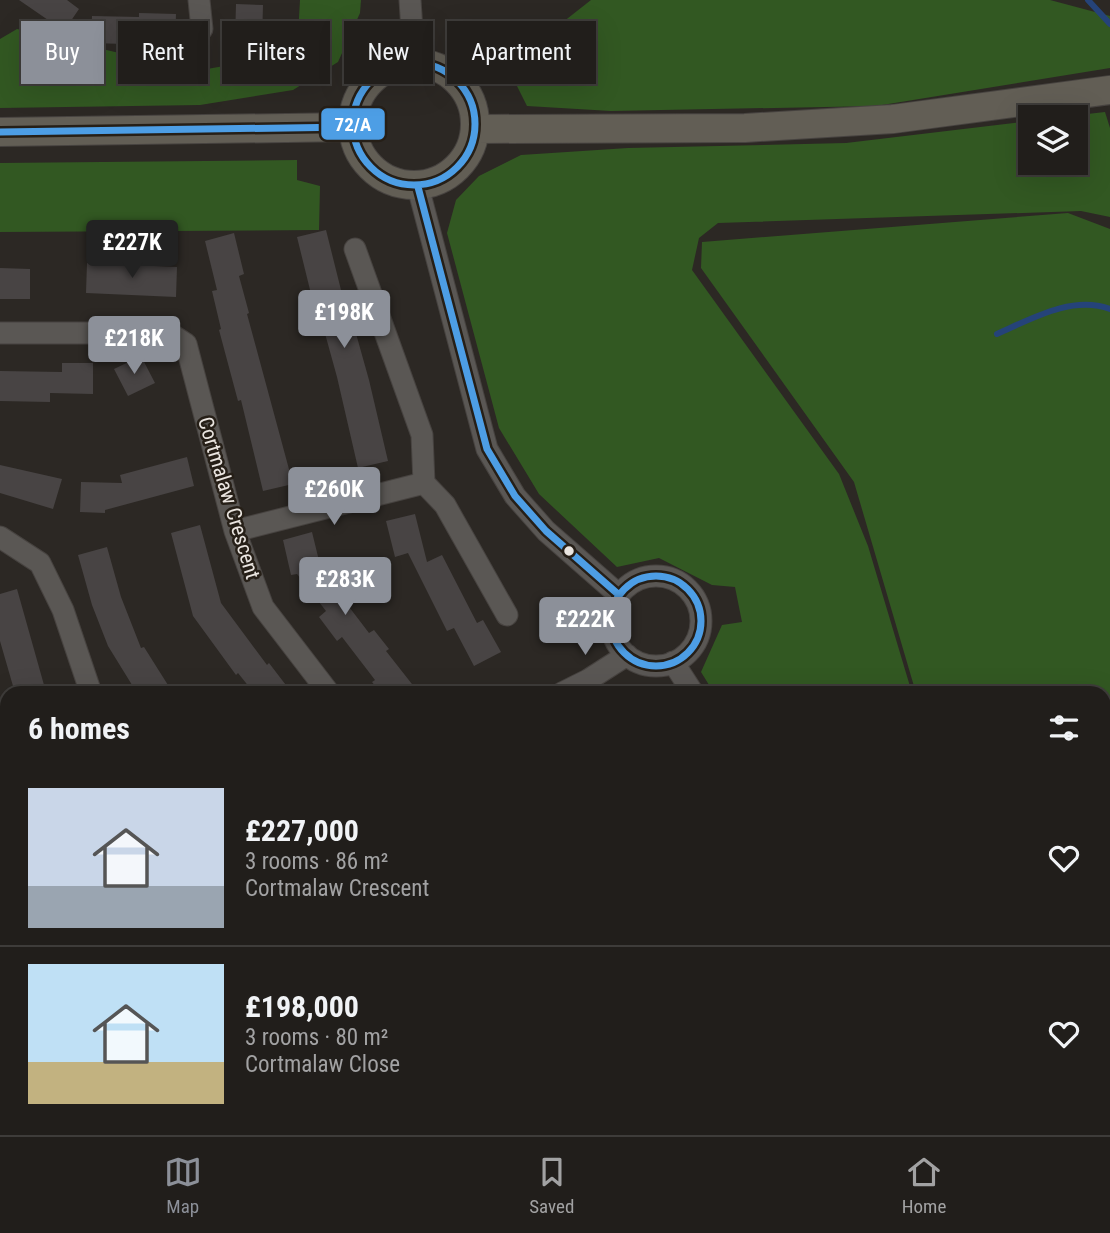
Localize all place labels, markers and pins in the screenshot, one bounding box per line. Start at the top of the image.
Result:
pin: £227K [83,220,181,280]
pin: £198K [295,290,393,350]
pin: £218K [85,316,183,376]
pin: £260K [285,468,383,527]
unlabelled marker [562,544,576,558]
pin: £283K [296,558,394,617]
pin: £222K [536,598,634,657]

